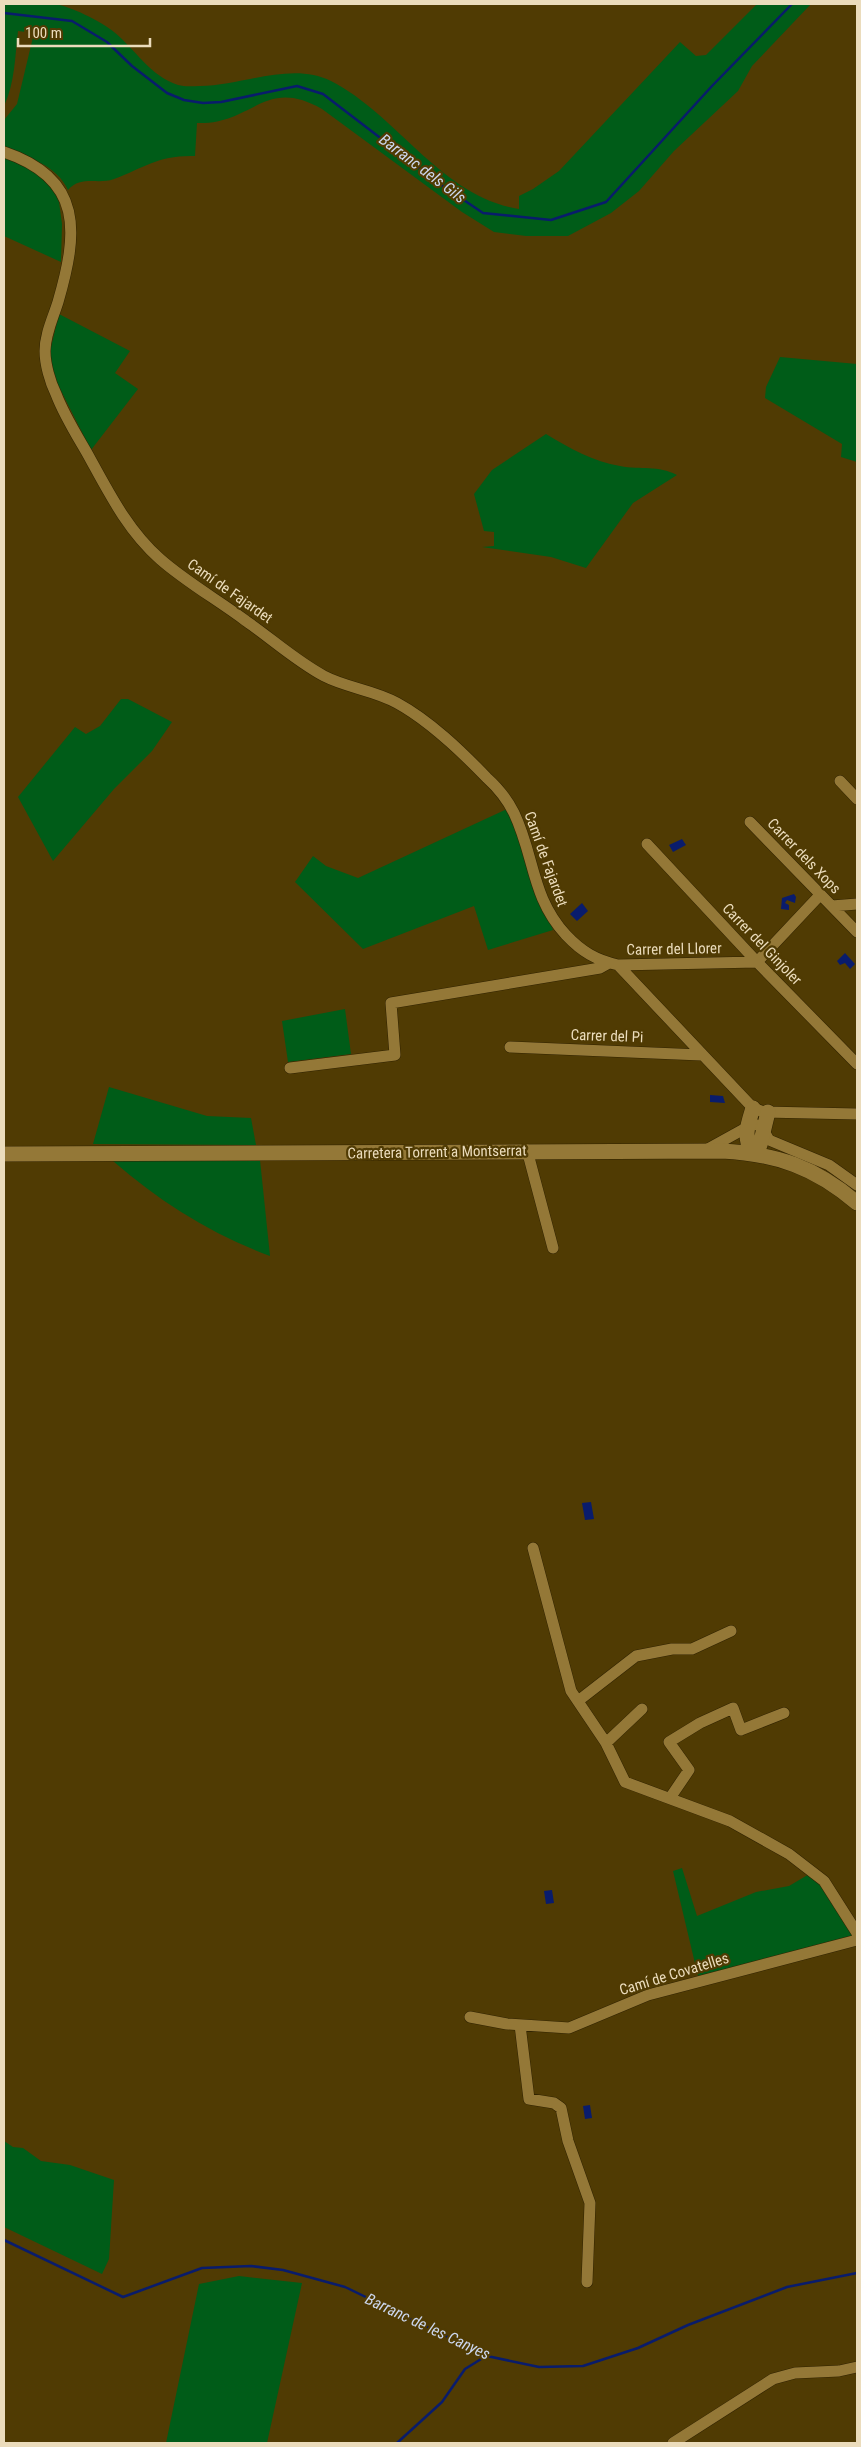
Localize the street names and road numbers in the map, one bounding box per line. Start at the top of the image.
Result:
street label: Camí de Fajardet [184,555,276,627]
street label: Camí de Fajardet [520,809,572,909]
street label: Carrer dels Xops [764,815,845,898]
street label: Carrer del Ginjoler [718,899,806,989]
street label: Carrer del Llorer [626,939,722,959]
street label: Carrer del Pi [570,1026,644,1046]
street label: Carretera Torrent a Montserrat [347,1141,527,1163]
street label: Camí de Covatelles [617,1949,731,1999]

